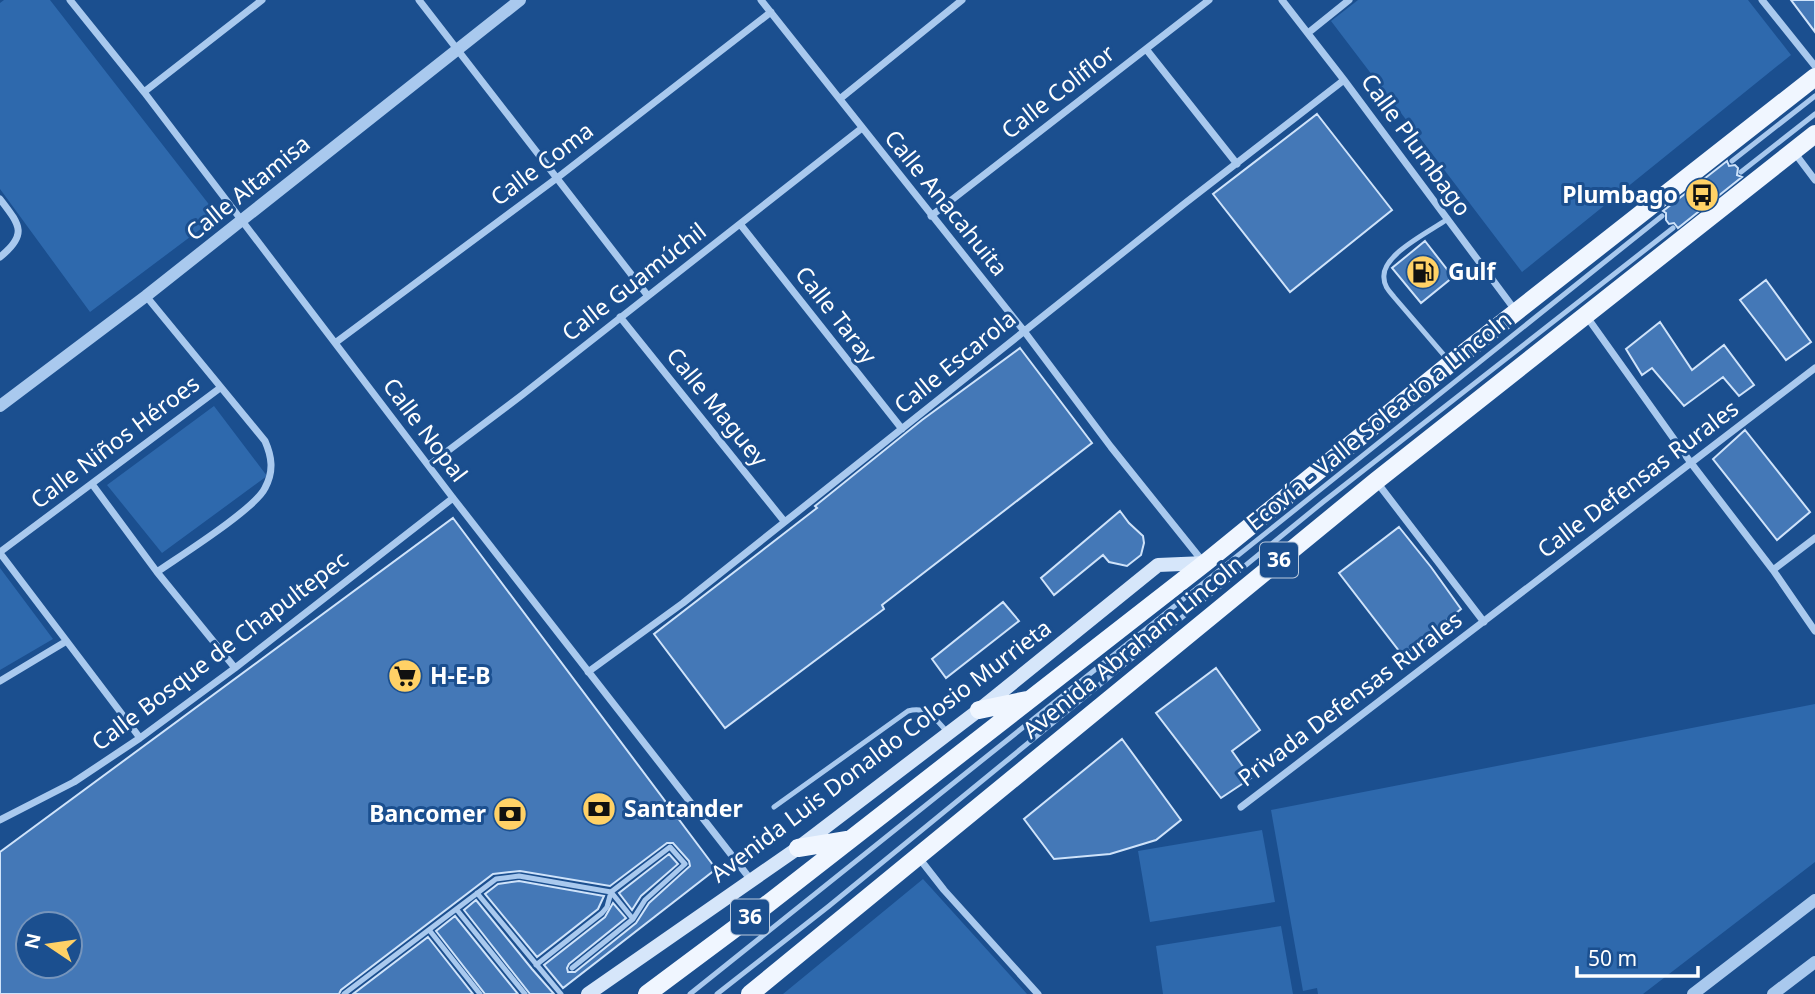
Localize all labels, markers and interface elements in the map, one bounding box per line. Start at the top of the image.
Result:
street label: Calle Coliflor [994,36,1121,146]
street label: Calle Plumbago [1354,67,1479,222]
street label: Calle Coma [483,114,599,212]
street label: Calle Anacahuita [878,123,1016,282]
street label: Calle Altamisa [178,127,316,247]
bus stop icon: Plumbago [1683,176,1721,214]
place label: Plumbago [1562,178,1678,210]
street label: Calle Guamúchil [555,215,712,348]
fuel station icon: Gulf [1404,253,1442,291]
place label: Gulf [1448,255,1496,287]
street label: Calle Taray [789,259,885,370]
street label: Calle Escarola [887,302,1022,420]
street label: Ecovía - Valle Soleado a Lincoln [1239,303,1518,537]
street label: Calle Maguey [660,340,776,473]
street label: Calle Niños Héroes [23,367,205,515]
street label: Calle Nopal [376,371,475,488]
street label: Calle Defensas Rurales [1530,392,1745,565]
road number: 36 [1260,542,1298,578]
street label: Calle Bosque de Chapultepec [84,543,354,757]
street label: Avenida Abraham Lincoln [1015,547,1249,745]
street label: Privada Defensas Rurales [1231,603,1468,793]
street label: Avenida Luis Donaldo Colosio Murrieta [704,611,1057,889]
supermarket icon: H-E-B [386,657,424,695]
place label: H-E-B [430,659,491,691]
bank icon: Santander [580,790,618,828]
place label: Santander [624,792,743,824]
bank icon: Bancomer [491,795,529,833]
place label: Bancomer [369,797,486,829]
road number: 36 [731,900,769,934]
north arrow [14,910,84,980]
text: N [18,931,47,952]
scale bar [1577,934,1698,978]
text: 50 m [1588,944,1637,972]

